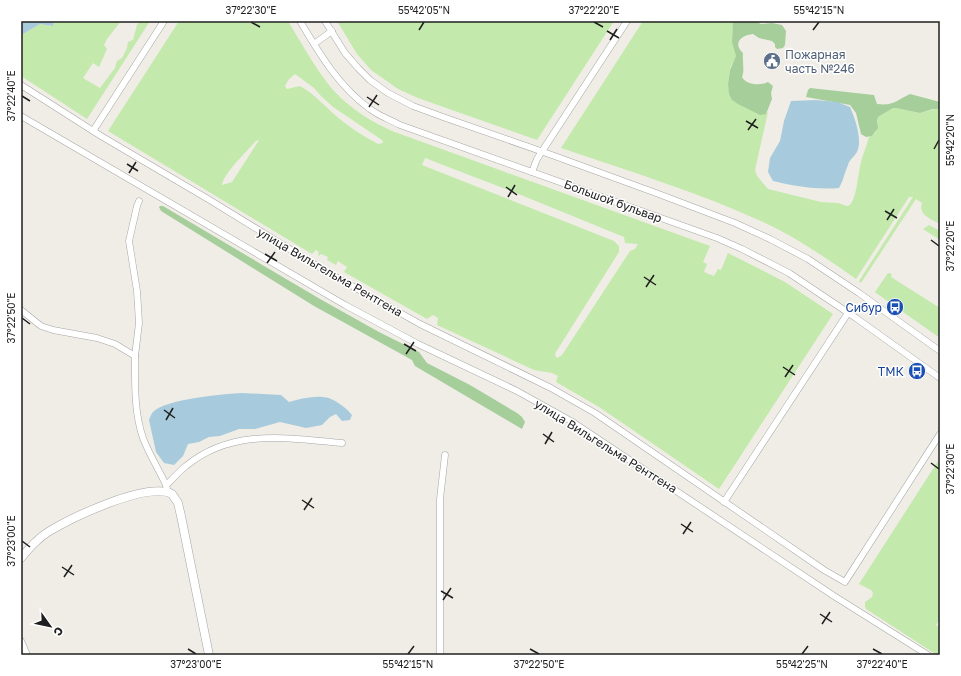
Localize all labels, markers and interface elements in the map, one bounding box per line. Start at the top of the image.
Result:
text: 37°22'30"E [226,4,276,16]
text: 55°42'05"N [398,4,450,16]
text: 37°22'20"E [569,4,619,16]
text: 55°42'15"N [794,4,844,16]
place label: Пожарная часть №246 [785,47,855,76]
public building icon: Пожарная часть №246 [762,51,782,71]
text: 37°22'40"E [5,70,17,122]
text: 55°42'20"N [944,114,956,166]
street label: Большой бульвар [562,176,664,226]
text: 37°22'20"E [944,221,956,271]
street label: улица Вильгельма Рентгена [255,224,405,320]
text: 37°22'50"E [5,293,17,343]
bus stop icon: Сибур [885,297,905,317]
place label: Сибур [846,300,882,315]
bus stop icon: ТМК [907,361,927,381]
place label: ТМК [878,364,905,379]
street label: улица Вильгельма Рентгена [532,396,680,496]
text: 37°22'30"E [944,444,956,494]
text: 37°23'00"E [5,515,17,567]
north arrow [30,606,70,646]
text: С [51,625,66,639]
text: 37°23'00"E [170,658,222,670]
text: 55°42'15"N [383,658,433,670]
text: 37°22'50"E [514,658,564,670]
text: 55°42'25"N [776,658,828,670]
text: 37°22'40"E [856,658,908,670]

